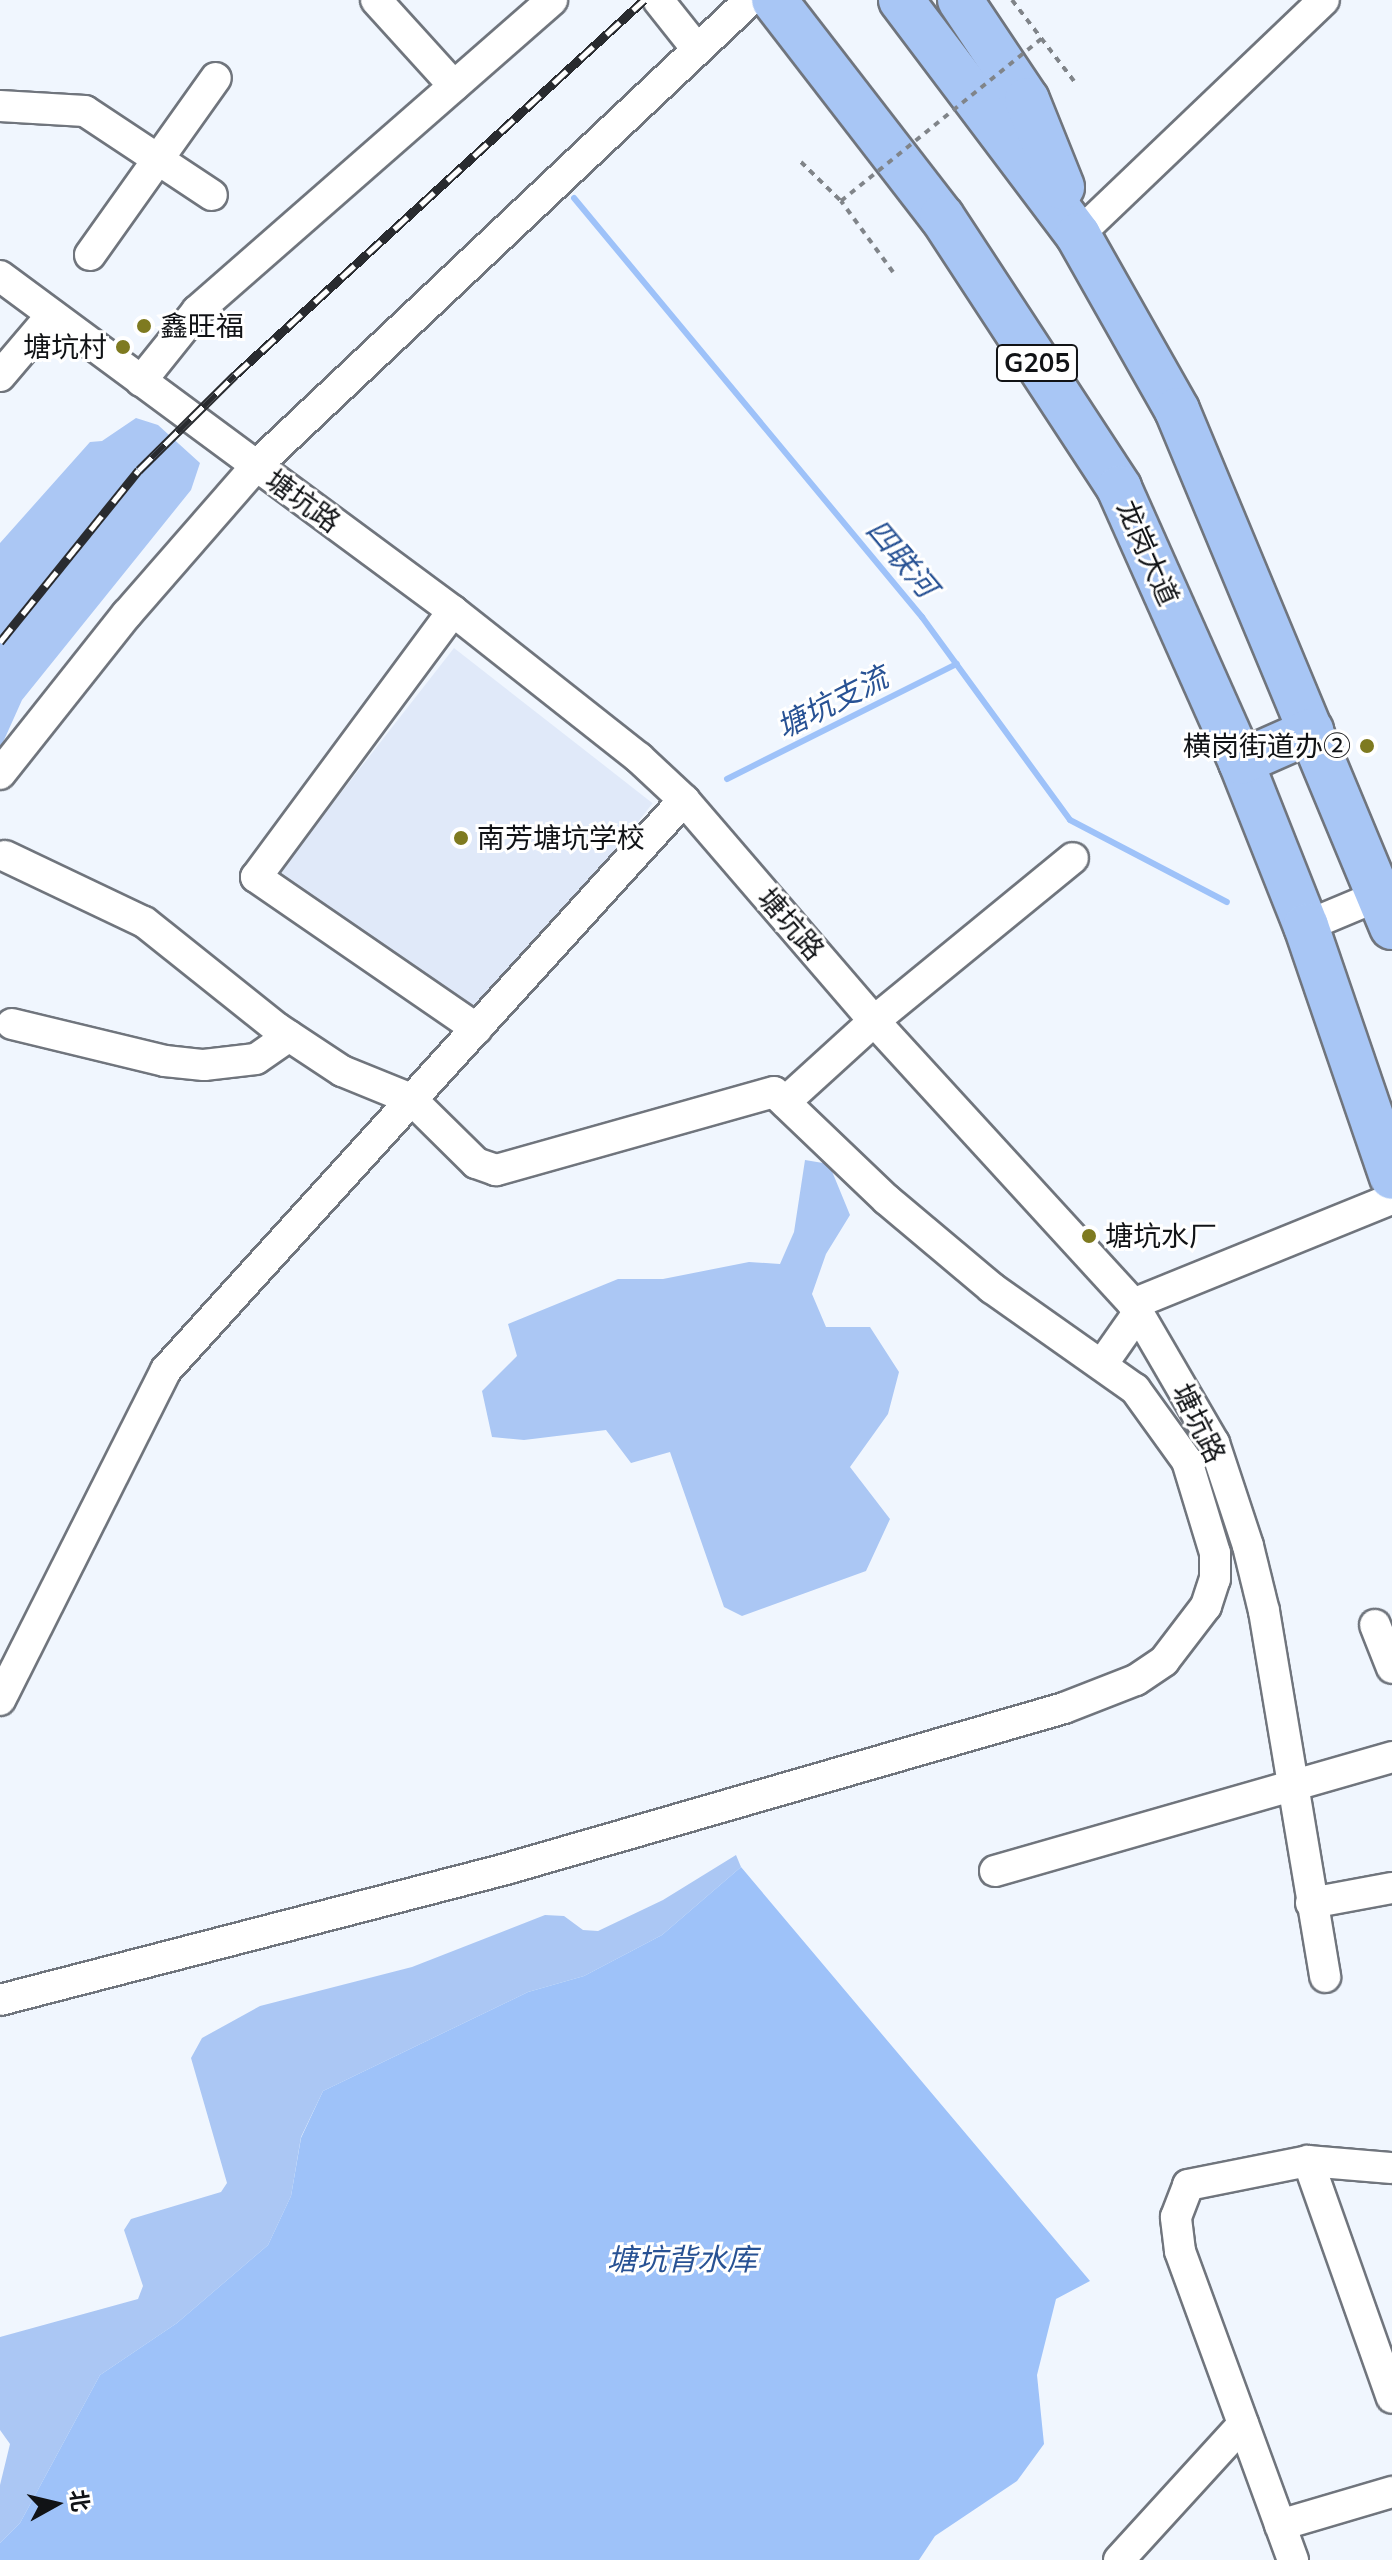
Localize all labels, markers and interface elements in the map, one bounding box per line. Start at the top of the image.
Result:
place label: 鑫旺福 [160,309,244,343]
marker: 鑫旺福 [135,317,153,335]
place label: 塘坑村 [23,330,107,364]
marker: 塘坑村 [114,338,132,356]
road number: G205 [995,341,1079,385]
street label: 塘坑路 [259,463,347,539]
street label: 龙岗大道 [1110,495,1186,611]
water label: 四联河 [859,512,945,604]
water label: 塘坑支流 [770,659,894,745]
place label: 横岗街道办② [1183,729,1351,763]
marker: 横岗街道办② [1358,737,1376,755]
place label: 南芳塘坑学校 [477,821,645,855]
marker: 南芳塘坑学校 [452,829,470,847]
street label: 塘坑路 [751,881,831,967]
place label: 塘坑水厂 [1105,1219,1217,1253]
marker: 塘坑水厂 [1080,1227,1098,1245]
street label: 塘坑路 [1165,1378,1233,1468]
water label: 塘坑背水库 [607,2241,757,2277]
north arrow [16,2464,96,2544]
text: 北 [64,2488,95,2514]

